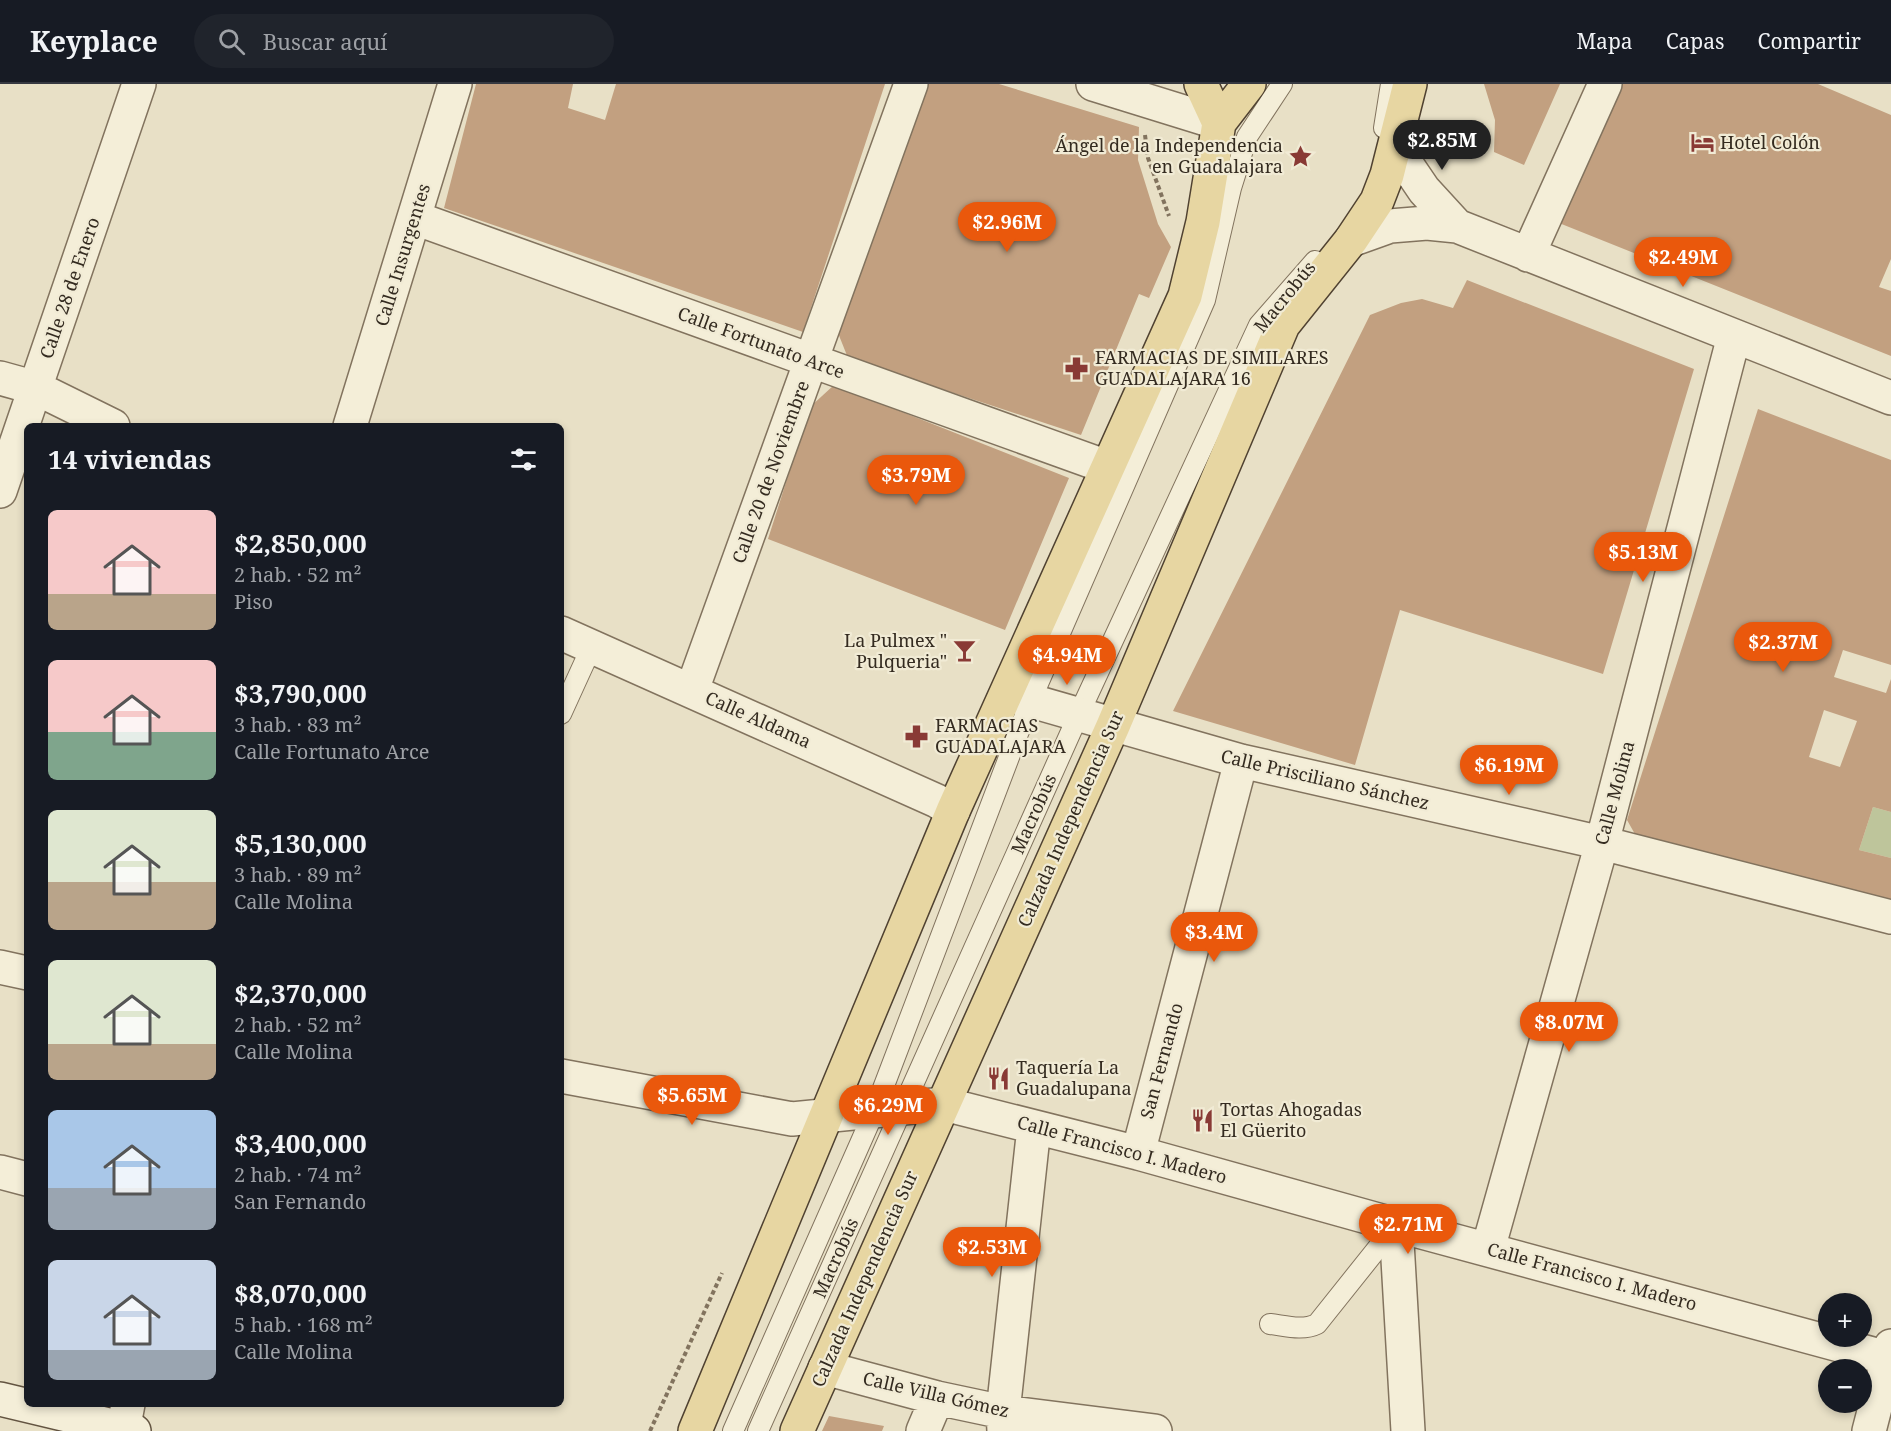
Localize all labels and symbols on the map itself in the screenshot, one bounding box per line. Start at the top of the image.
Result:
pin: $2.85M [1393,120,1491,171]
hotel icon: Hotel Colón [1689,130,1715,156]
place label: Hotel Colón [1720,130,1820,154]
place label: Ángel de la Independencia en Guadalajara [1055,133,1283,178]
place icon: Ángel de la Independencia en Guadalajara [1288,143,1314,169]
street label: Calle Insurgentes [369,180,435,329]
pin: $2.96M [958,202,1056,253]
street label: Calle 28 de Enero [34,214,105,362]
pin: $2.49M [1634,237,1732,288]
street label: Macrobús [1248,256,1320,337]
street label: Calle Fortunato Arce [675,301,848,383]
place label: FARMACIAS DE SIMILARES GUADALAJARA 16 [1095,345,1328,390]
pharmacy icon: FARMACIAS DE SIMILARES GUADALAJARA 16 [1064,355,1090,381]
street label: Calle 20 de Noviembre [726,377,814,566]
pin: $3.79M [867,455,965,506]
pin: $5.13M [1594,532,1692,583]
pin: $2.37M [1734,622,1832,673]
place label: La Pulmex " Pulqueria" [844,628,947,673]
pin: $4.94M [1018,635,1116,686]
bar icon: La Pulmex " Pulqueria" [952,638,978,664]
street label: Calle Aldama [702,685,815,753]
street label: Calzada Independencia Sur [1011,706,1129,931]
place label: FARMACIAS GUADALAJARA [935,713,1066,758]
pharmacy icon: FARMACIAS GUADALAJARA [904,723,930,749]
street label: Calle Molina [1589,738,1639,848]
street label: Calle Prisciliano Sánchez [1219,743,1432,815]
pin: $6.19M [1460,745,1558,796]
street label: Macrobús [1005,770,1061,857]
pin: $3.4M [1172,912,1256,963]
street label: San Fernando [1134,1000,1188,1121]
pin: $8.07M [1520,1002,1618,1053]
place label: Taquería La Guadalupana [1016,1055,1132,1100]
restaurant icon: Taquería La Guadalupana [985,1065,1011,1091]
pin: $5.65M [643,1075,741,1126]
pin: $6.29M [839,1085,937,1136]
place label: Tortas Ahogadas El Güerito [1220,1097,1362,1142]
restaurant icon: Tortas Ahogadas El Güerito [1189,1107,1215,1133]
street label: Calle Francisco I. Madero [1015,1109,1230,1189]
street label: Calzada Independencia Sur [805,1166,923,1391]
pin: $2.71M [1359,1204,1457,1255]
street label: Macrobús [807,1214,863,1301]
pin: $2.53M [943,1227,1041,1278]
street label: Calle Francisco I. Madero [1485,1236,1700,1316]
street label: Calle Villa Gómez [861,1366,1012,1423]

